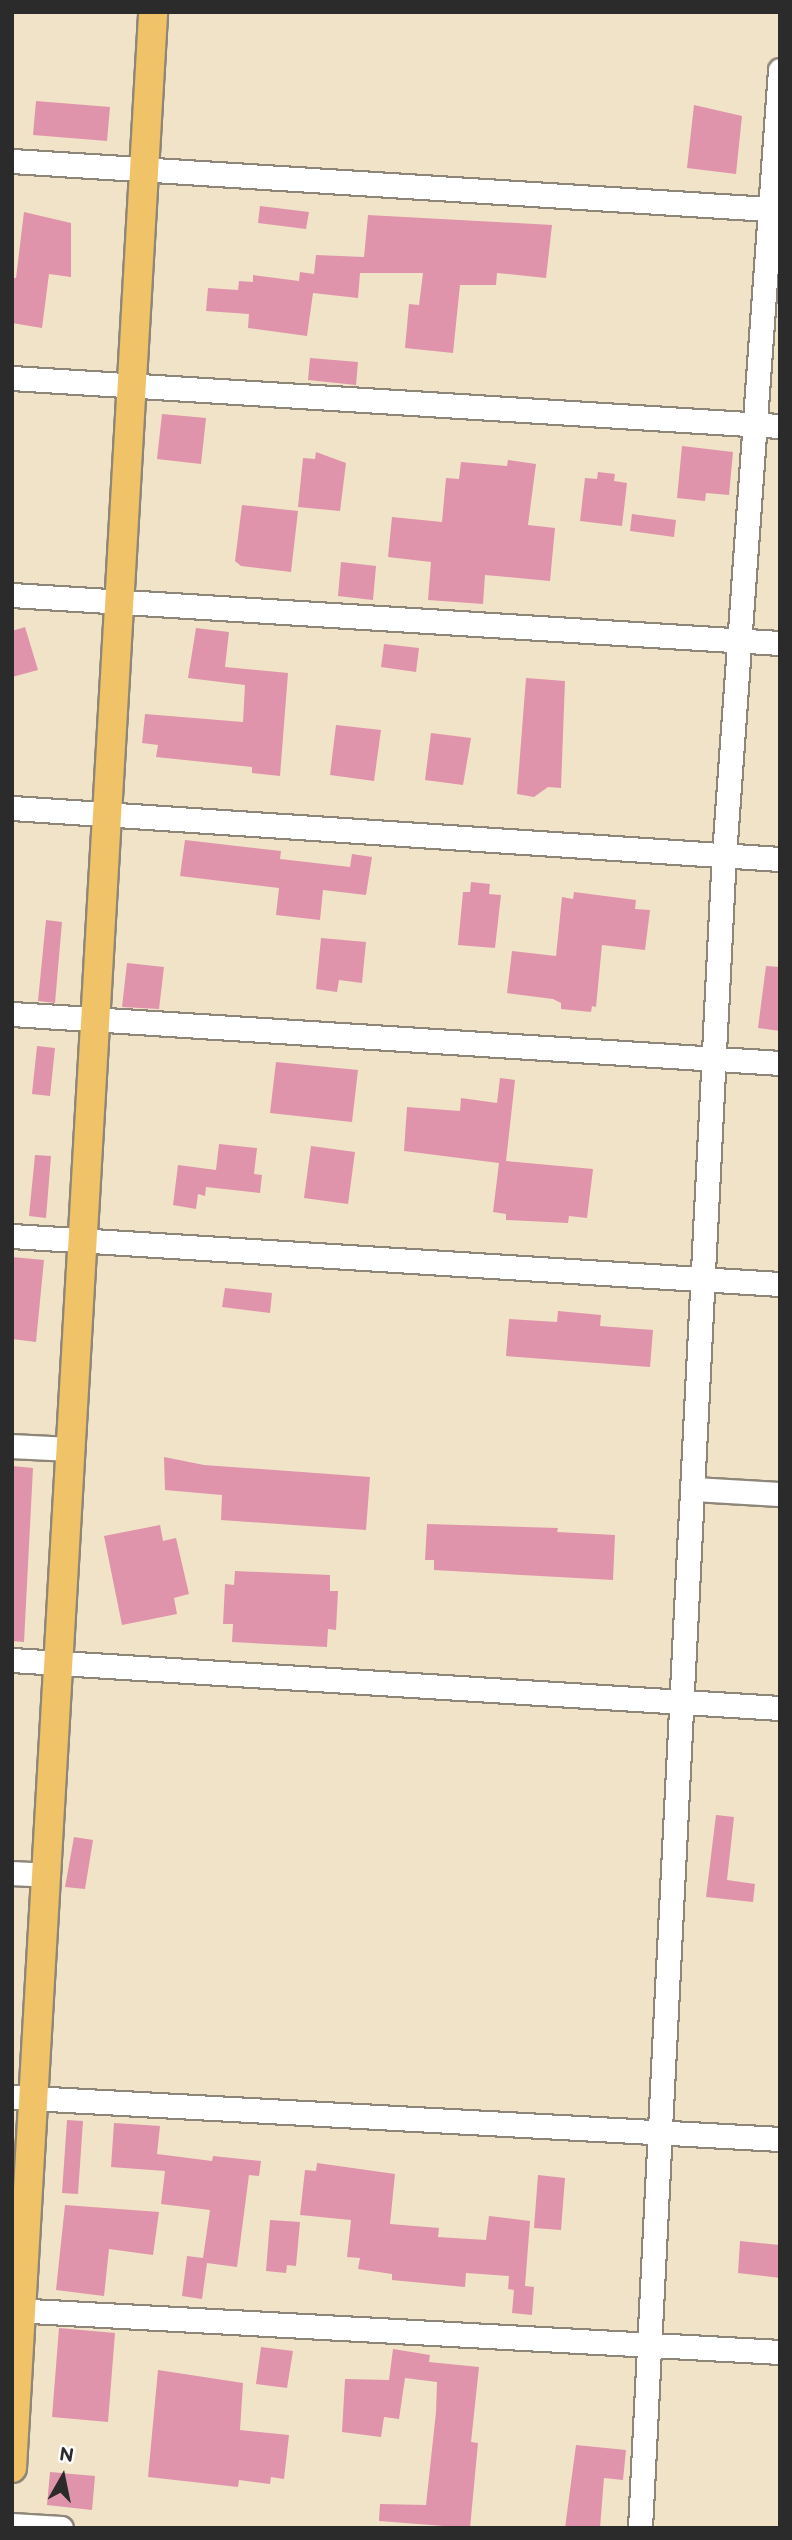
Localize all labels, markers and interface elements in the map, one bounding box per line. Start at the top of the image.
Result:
north arrow [28,2442,98,2512]
text: N [58,2443,75,2468]

